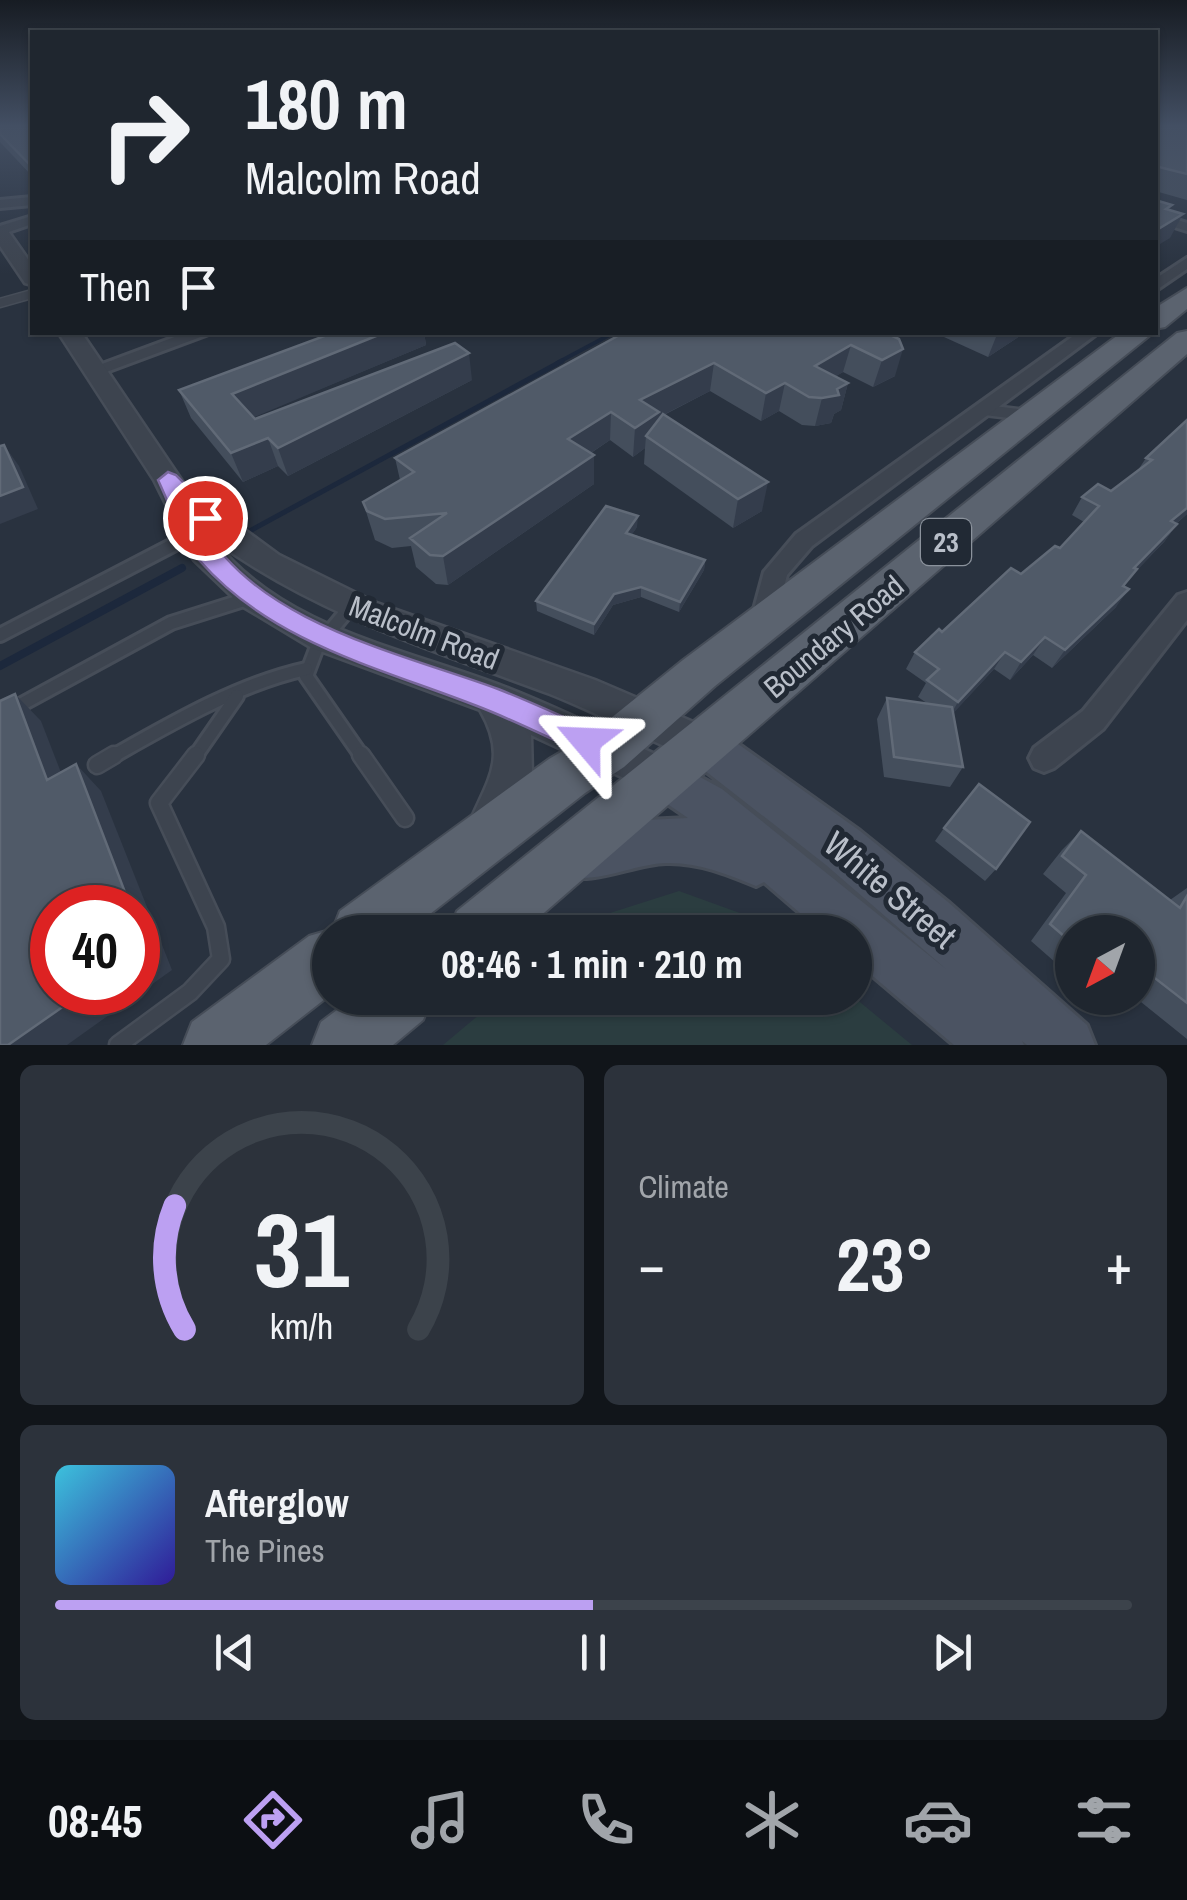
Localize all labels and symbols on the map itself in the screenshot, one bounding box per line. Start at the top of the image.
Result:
pin [163,476,248,561]
road number: 23 [921,519,971,565]
street label: Boundary Road [755,566,912,706]
street label: Malcolm Road [344,585,505,679]
position arrow [534,689,638,793]
street label: White Street [814,820,967,959]
speed limit sign: 40 [30,885,160,1015]
north arrow [1055,915,1155,1015]

